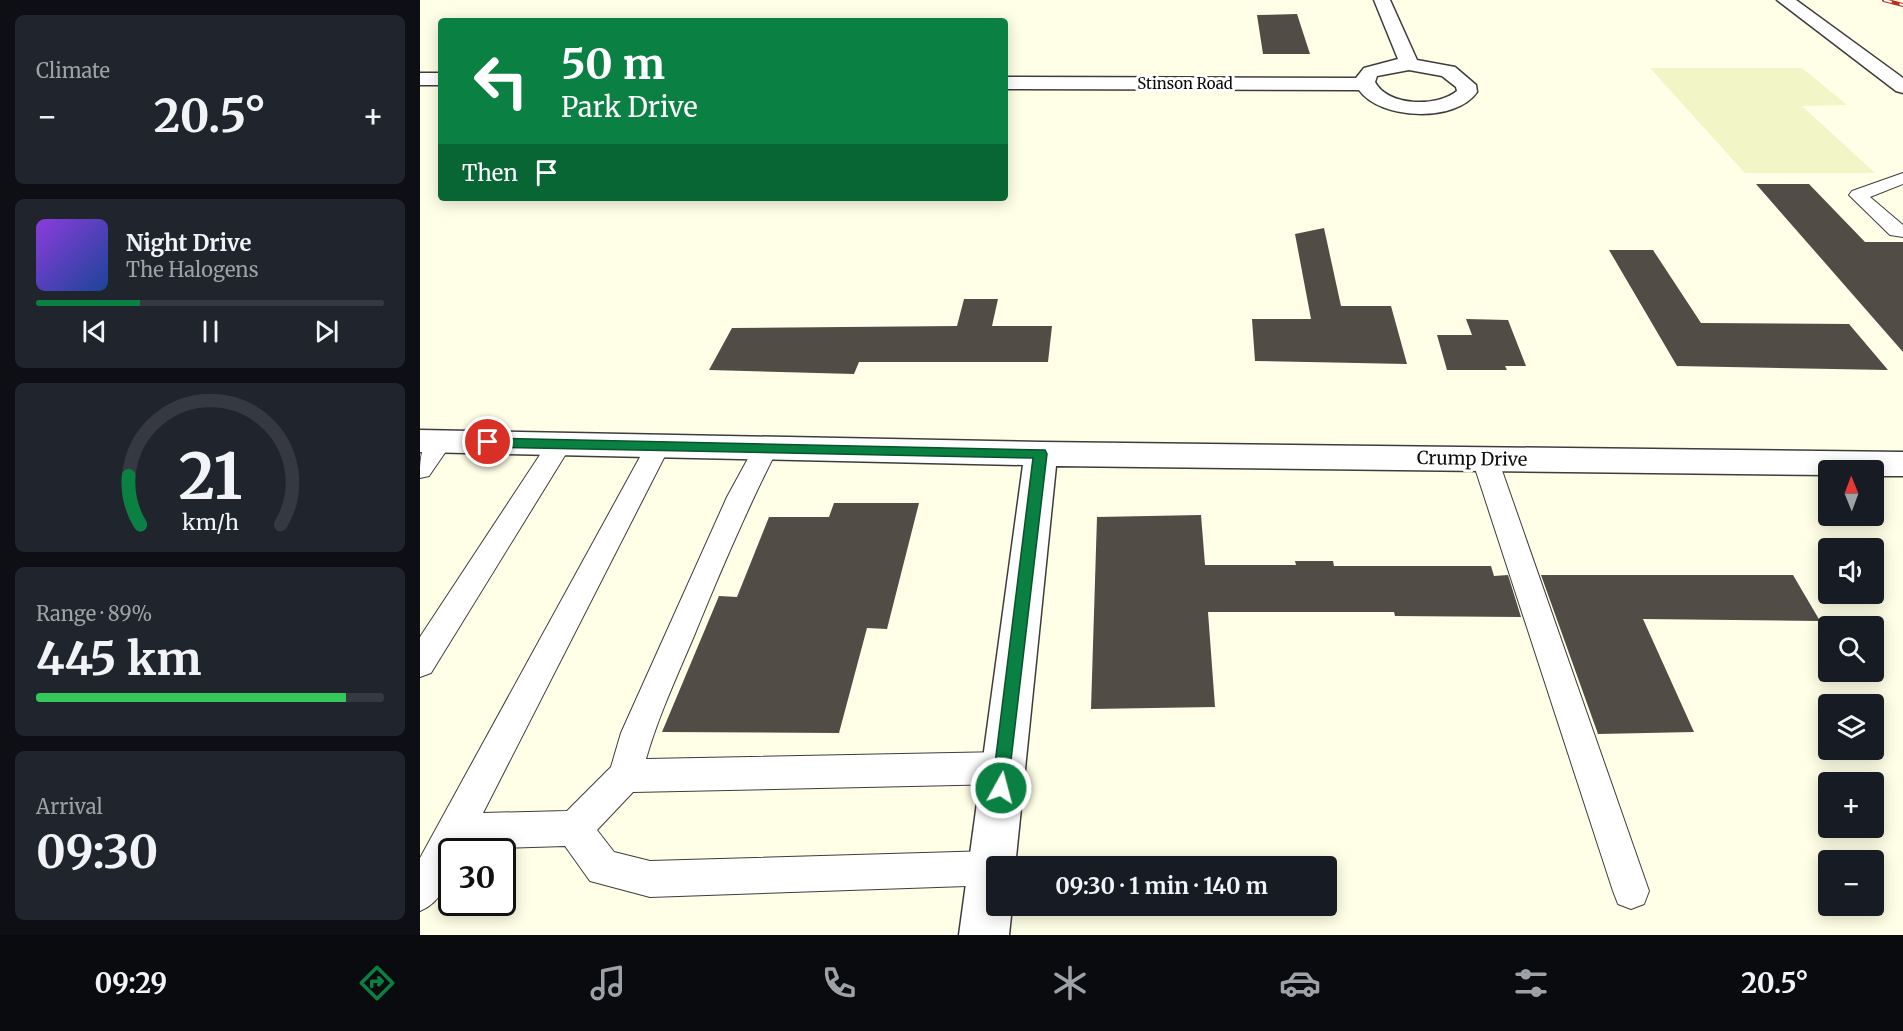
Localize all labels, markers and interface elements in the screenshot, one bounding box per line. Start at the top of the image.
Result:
text: 50 m [561,38,665,90]
icon: left [462,42,540,120]
text: Climate [36,58,110,83]
street label: Stinson Road [1137,74,1233,93]
text: 20.5° [154,88,266,144]
text: Park Drive [561,90,698,124]
text: − [36,96,58,137]
text: + [362,96,384,137]
icon: arrive [530,156,563,189]
text: Then [462,159,518,187]
text: Night Drive [126,229,251,257]
text: The Halogens [126,257,258,282]
icon: previous [78,315,111,348]
icon: pause [194,315,227,348]
icon: next [310,315,343,348]
pin [462,416,513,467]
icon: arrive [471,425,504,458]
text: 21 [178,438,242,516]
street label: Crump Drive [1417,446,1527,471]
north arrow [1818,460,1884,526]
map controls [1818,460,1884,916]
text: km/h [182,509,238,536]
button: sound [1818,538,1884,604]
text: Range · 89% [36,601,152,626]
button: search [1818,616,1884,682]
text: 445 km [36,631,201,687]
button: layers [1818,694,1884,760]
position arrow [969,756,1033,820]
button: + [1818,772,1884,838]
text: Arrival [36,794,103,819]
text: 09:30 [36,824,158,880]
speed limit sign: 30 [438,838,516,916]
button: − [1818,850,1884,916]
text: 09:30 · 1 min · 140 m [1055,872,1268,900]
icon: directions [356,962,398,1004]
icon: music [587,962,629,1004]
icon: phone [818,962,860,1004]
icon: climate [1049,962,1091,1004]
icon: car [1279,962,1321,1004]
icon: filters [1510,962,1552,1004]
text: 09:29 [94,966,167,1000]
text: 20.5° [1741,966,1809,1000]

